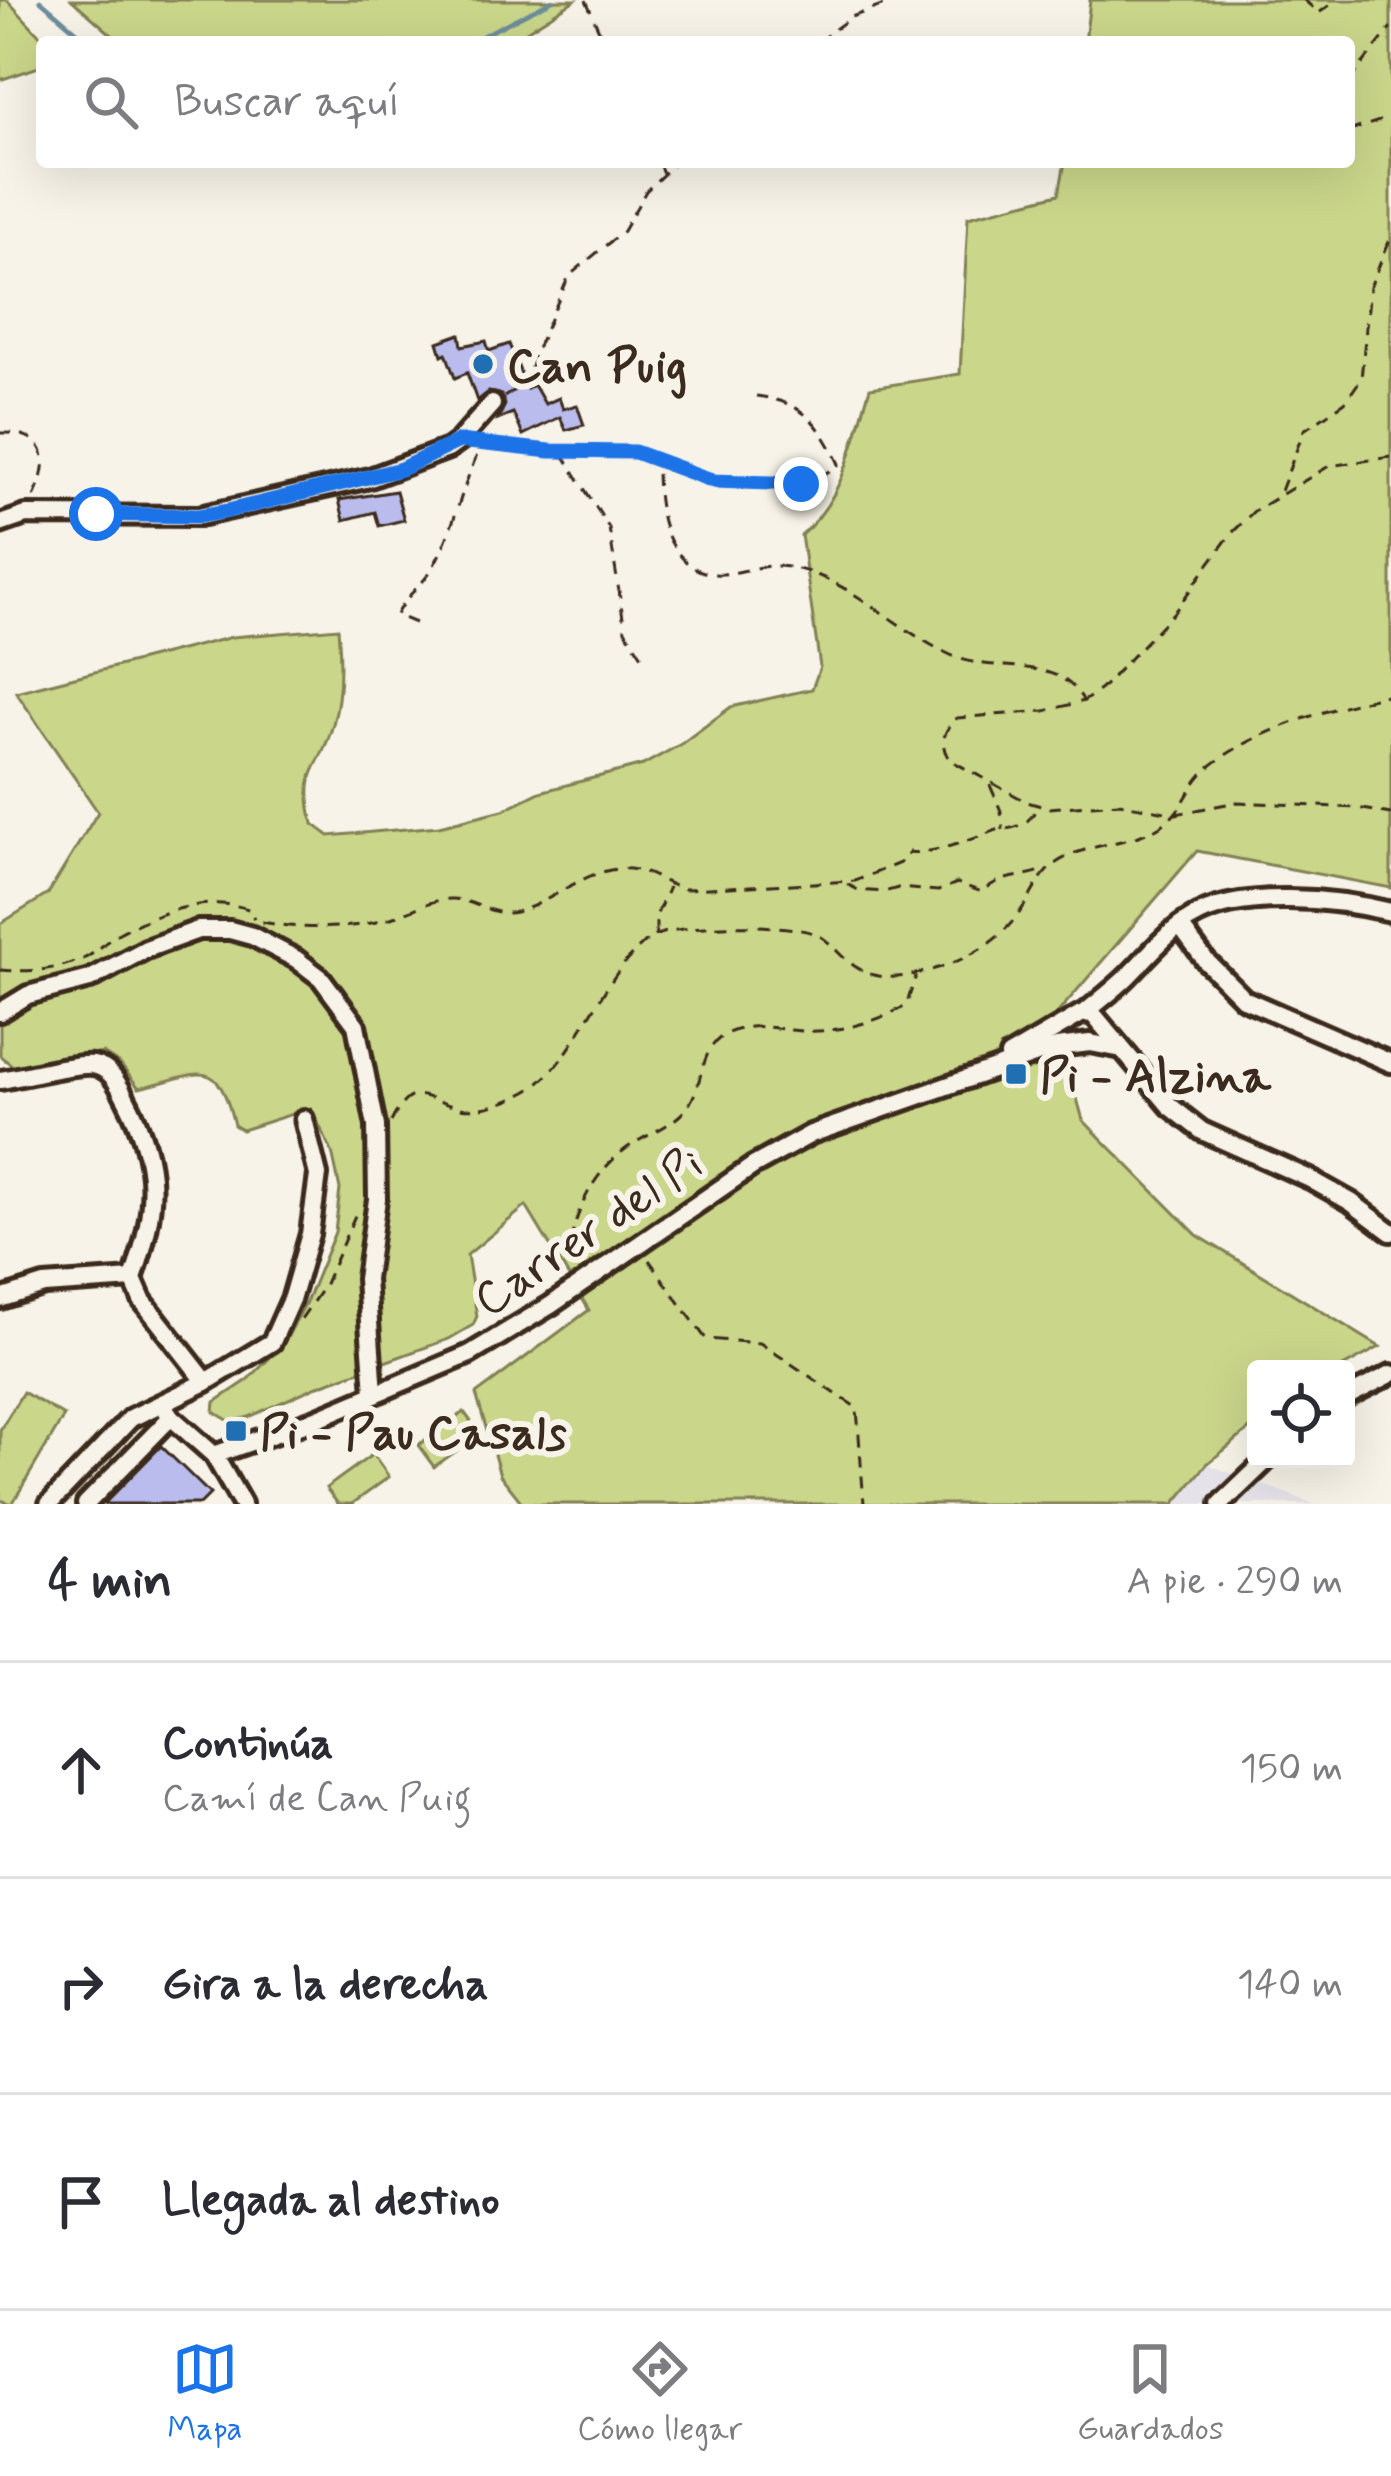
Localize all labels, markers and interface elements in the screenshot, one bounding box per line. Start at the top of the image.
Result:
search box [36,36,1355,168]
icon: search [78,69,144,135]
text: Buscar aquí [174,73,400,132]
place label: Can Puig [507,336,687,399]
marker: Can Puig [470,351,496,377]
route end [774,457,828,511]
route start [69,487,123,541]
place label: Pi - Alzina [1040,1046,1272,1109]
marker: Pi - Alzina [1003,1061,1029,1087]
street label: Carrer del Pi [462,1133,716,1333]
map controls [1247,1360,1355,1468]
button: locate [1247,1360,1355,1468]
place label: Pi - Pau Casals [260,1403,567,1466]
marker: Pi - Pau Casals [223,1418,249,1444]
text: 4 min [48,1549,172,1615]
text: A pie · 290 m [1126,1557,1343,1608]
text: Continúa [162,1715,333,1774]
icon: ahead [48,1737,114,1803]
text: 150 m [1240,1744,1343,1795]
text: Camí de Can Puig [162,1774,472,1825]
icon: right [48,1953,114,2019]
text: Gira a la derecha [162,1956,488,2015]
text: 140 m [1237,1960,1343,2011]
icon: arrive [48,2169,114,2235]
text: Llegada al destino [162,2172,499,2231]
tab: Mapa [167,2336,243,2452]
tab: Cómo llegar [577,2336,742,2452]
tab: Guardados [1077,2336,1224,2452]

